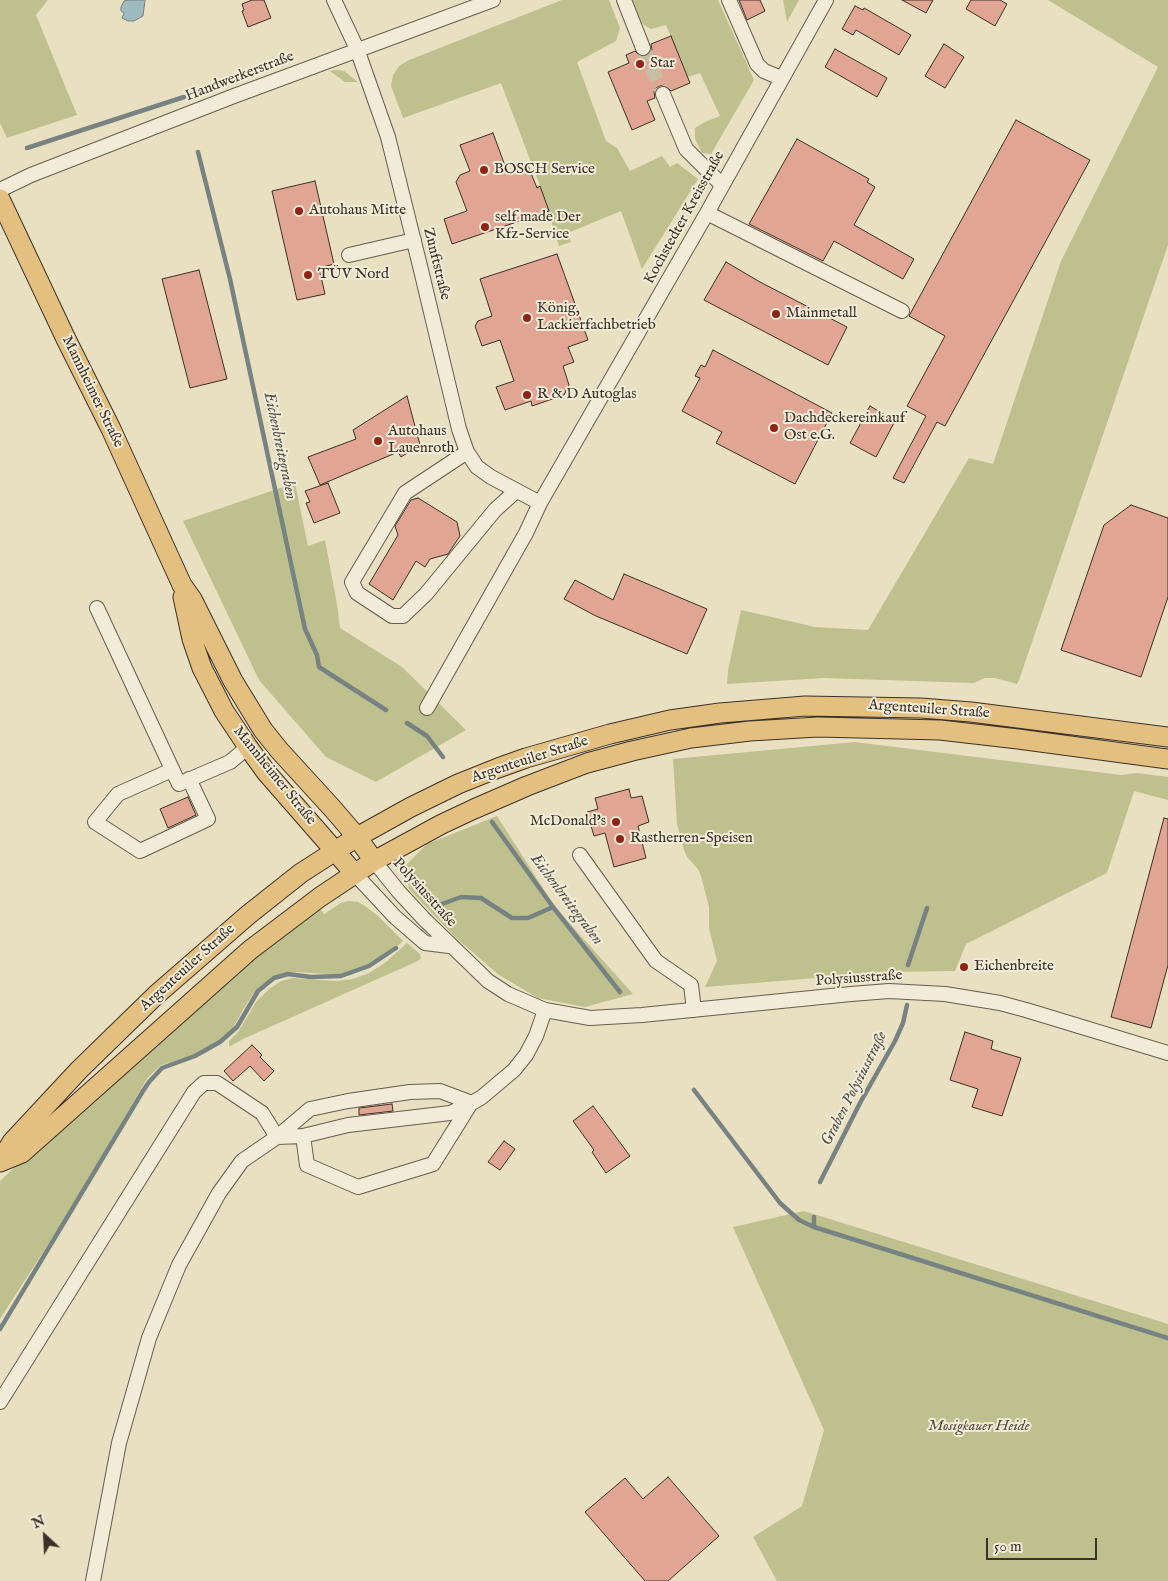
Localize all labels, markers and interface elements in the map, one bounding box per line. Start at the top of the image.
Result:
street label: Handwerkerstraße [183,48,297,106]
place label: Star [650,55,675,73]
marker: Star [634,58,646,70]
street label: Kochstedter Kreisstraße [641,148,729,288]
place label: BOSCH Service [494,161,595,179]
marker: BOSCH Service [478,164,490,176]
place label: Autohaus Mitte [309,202,406,220]
marker: Autohaus Mitte [293,205,305,217]
place label: self made Der Kfz-Service [495,209,581,244]
marker: self made Der Kfz-Service [479,221,491,233]
street label: Zunftstraße [418,226,454,302]
place label: TÜV Nord [318,266,389,284]
marker: TÜV Nord [302,269,314,281]
place label: König, Lackierfachbetrieb [537,300,656,335]
place label: Mainmetall [786,305,857,323]
marker: Mainmetall [770,308,782,320]
marker: König, Lackierfachbetrieb [521,312,533,324]
street label: Mannheimer Straße [57,333,127,451]
place label: R & D Autoglas [537,386,637,404]
marker: R & D Autoglas [521,389,533,401]
water label: Eichenbreitegraben [258,391,300,501]
place label: Dachdeckereinkauf Ost e.G. [784,410,905,445]
marker: Dachdeckereinkauf Ost e.G. [768,422,780,434]
place label: Autohaus Lauenroth [388,423,455,458]
marker: Autohaus Lauenroth [372,435,384,447]
street label: Argenteuiler Straße [868,697,990,723]
street label: Mannheimer Straße [229,723,319,829]
street label: Argenteuiler Straße [469,733,591,787]
place label: McDonald's [530,813,606,831]
marker: McDonald's [610,816,622,828]
place label: Rastherren-Speisen [630,830,753,848]
marker: Rastherren-Speisen [614,833,626,845]
water label: Eichenbreitegraben [525,851,607,949]
street label: Polysiusstraße [388,855,460,931]
street label: Argenteuiler Straße [137,921,239,1015]
place label: Eichenbreite [974,958,1054,976]
marker: Eichenbreite [958,961,970,973]
street label: Polysiusstraße [815,967,903,991]
water label: Graben Polysiusstraße [818,1029,892,1149]
park label: Mosigkauer Heide [928,1418,1030,1436]
north arrow [20,1511,70,1561]
text: N [29,1512,48,1533]
scale bar [988,1528,1099,1560]
text: 50 m [994,1537,1022,1556]

